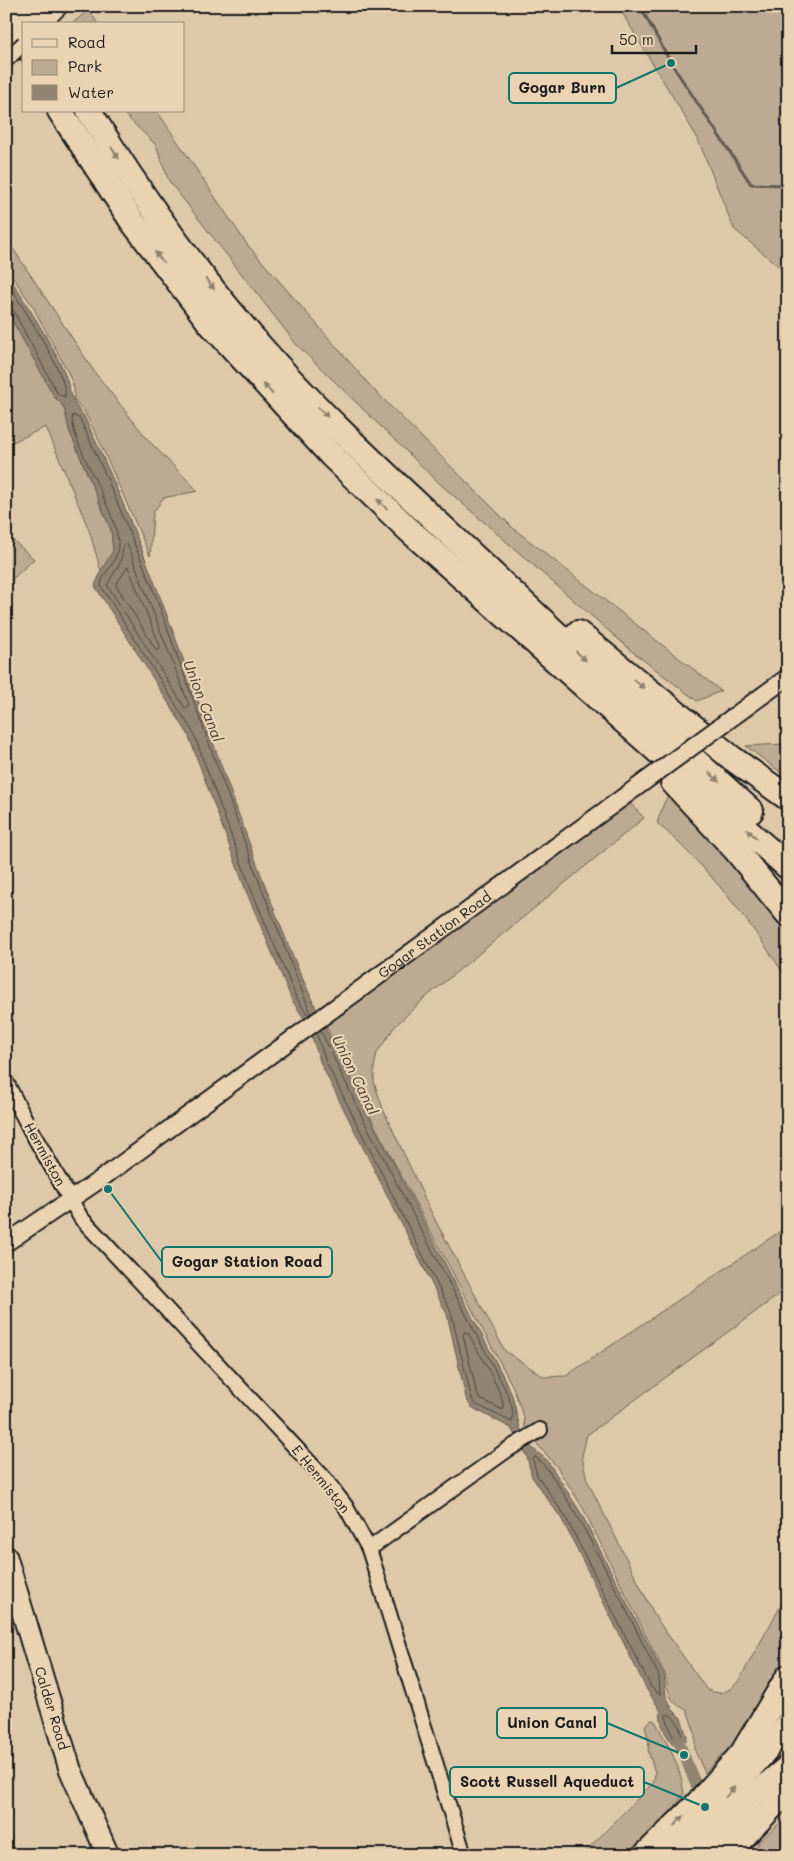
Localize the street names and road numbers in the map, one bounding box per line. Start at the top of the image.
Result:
street label: Gogar Station Road [374,887,495,982]
street label: Hermiston [20,1118,71,1189]
street label: E Hermiston [288,1441,355,1517]
street label: Calder Road [31,1664,74,1752]

